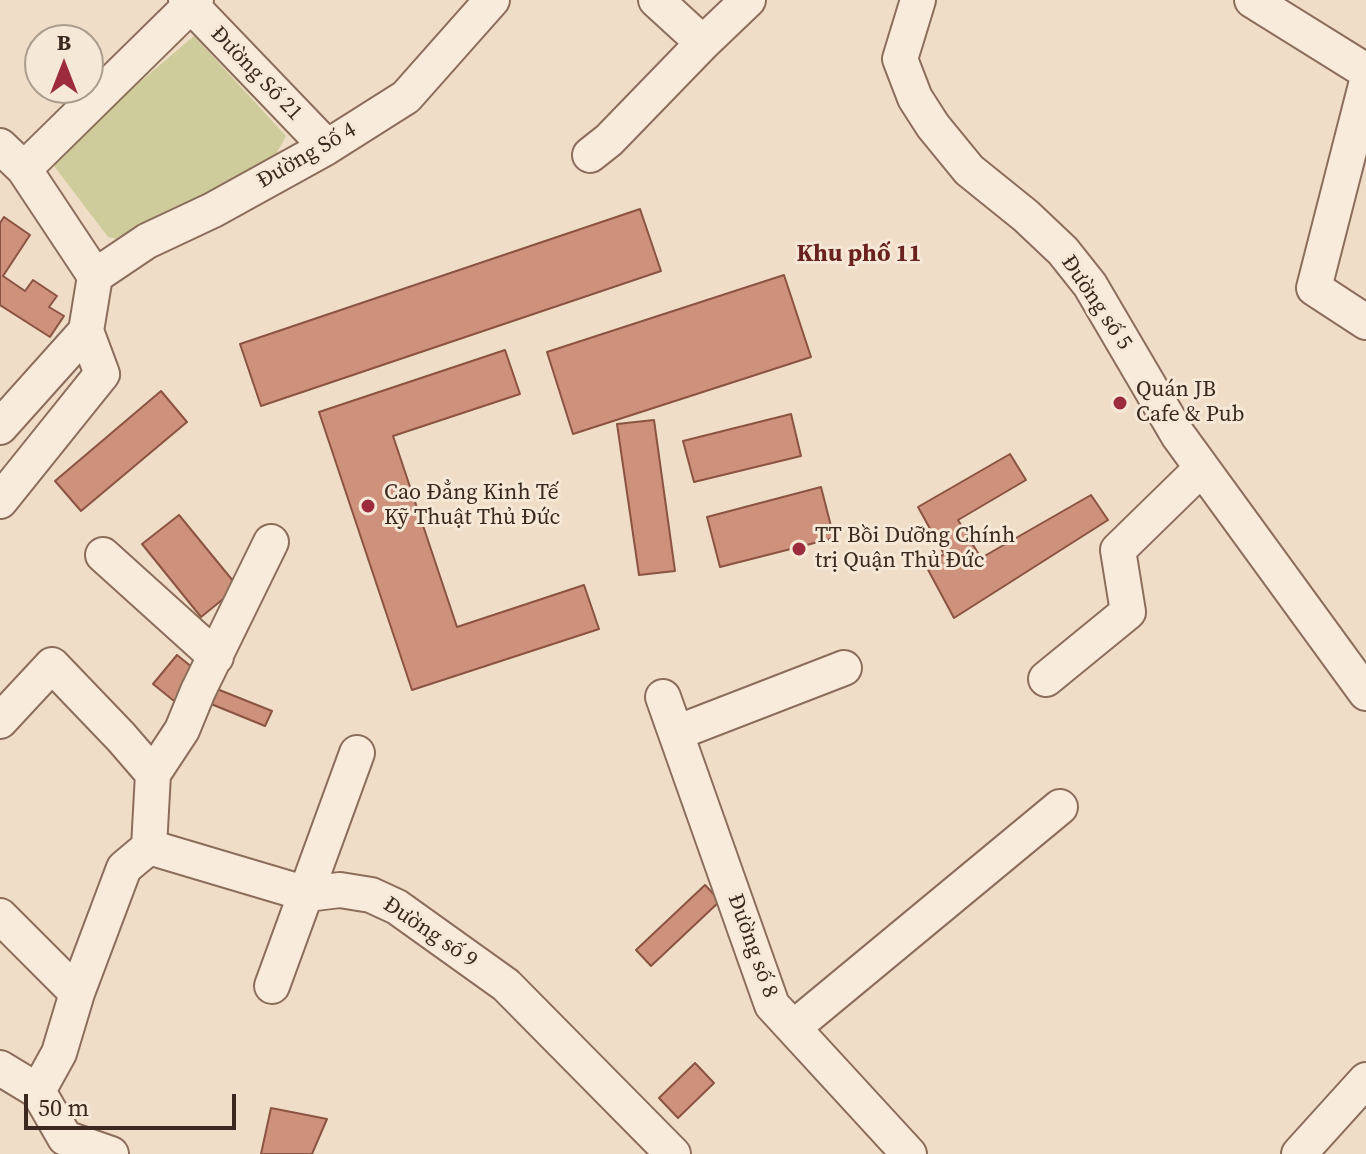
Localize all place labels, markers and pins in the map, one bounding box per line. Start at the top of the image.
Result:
place label: Quán JB Cafe & Pub [1136,377,1244,428]
marker: Quán JB Cafe & Pub [1111,394,1129,412]
place label: Cao Đẳng Kinh Tế Kỹ Thuật Thủ Đức [384,480,560,532]
marker: Cao Đẳng Kinh Tế Kỹ Thuật Thủ Đức [359,497,377,515]
place label: TT Bồi Dưỡng Chính trị Quận Thủ Đức [815,523,1015,574]
marker: TT Bồi Dưỡng Chính trị Quận Thủ Đức [790,540,808,558]

